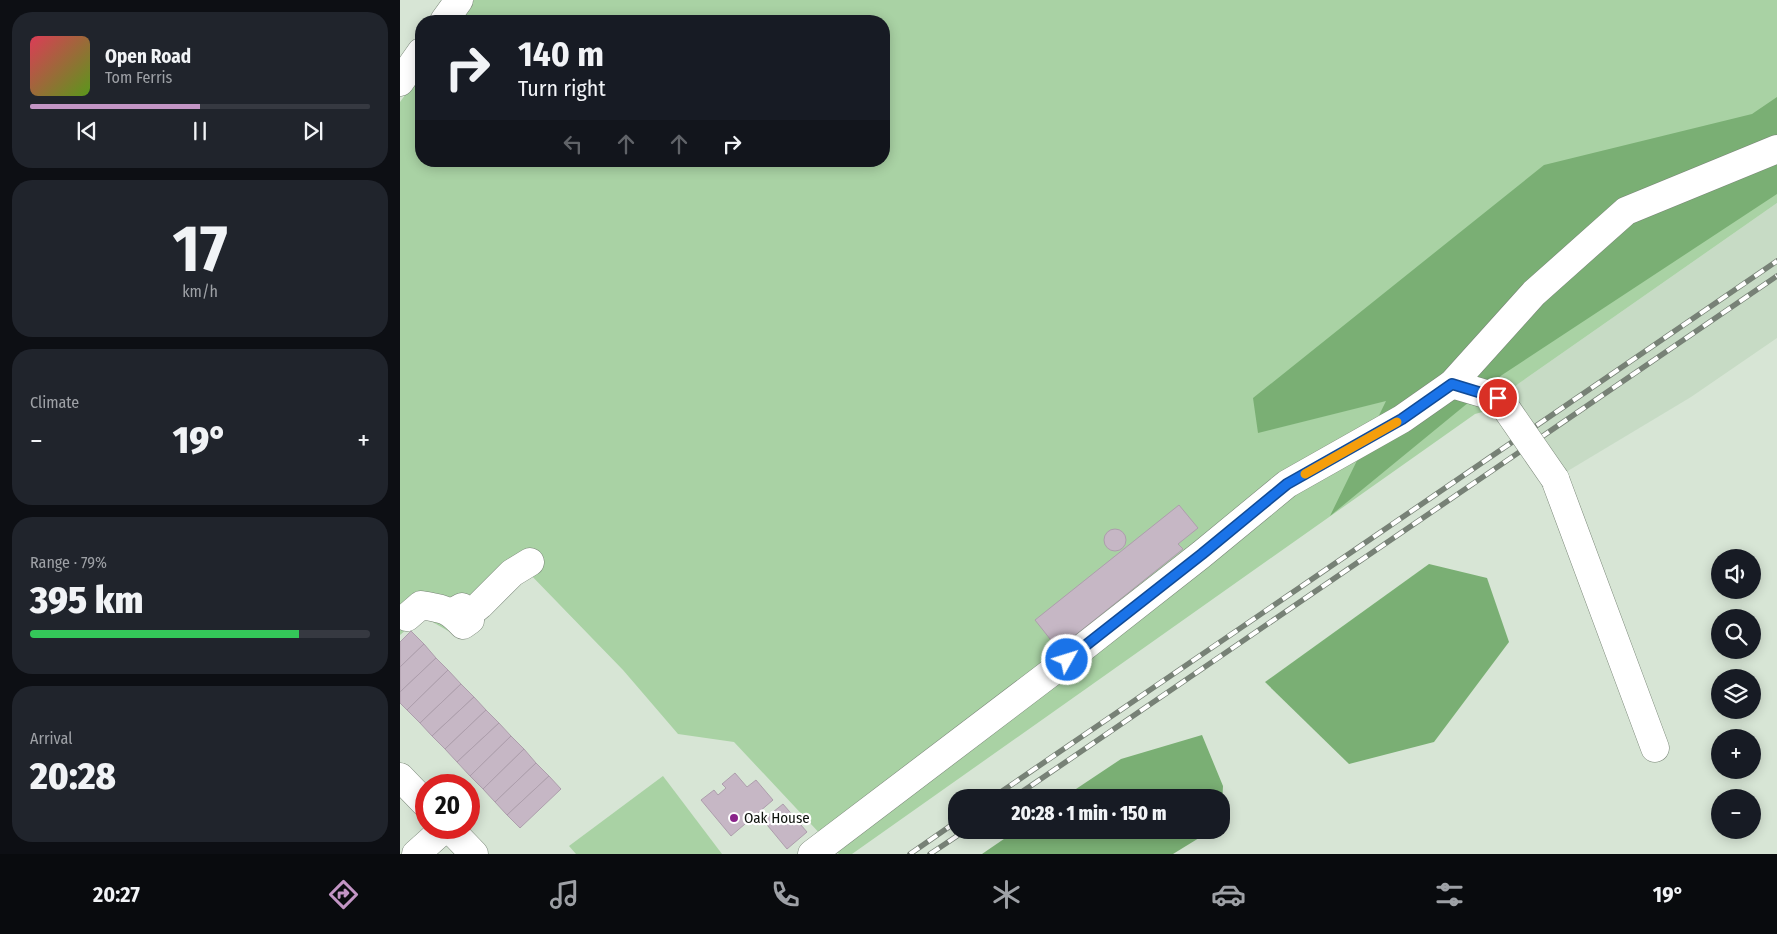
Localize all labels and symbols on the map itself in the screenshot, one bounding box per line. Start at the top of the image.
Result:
pin [1477,377,1519,419]
position arrow [1040,633,1092,685]
speed limit sign: 20 [415,774,480,839]
place label: Oak House [744,809,810,827]
marker: Oak House [728,812,740,824]

